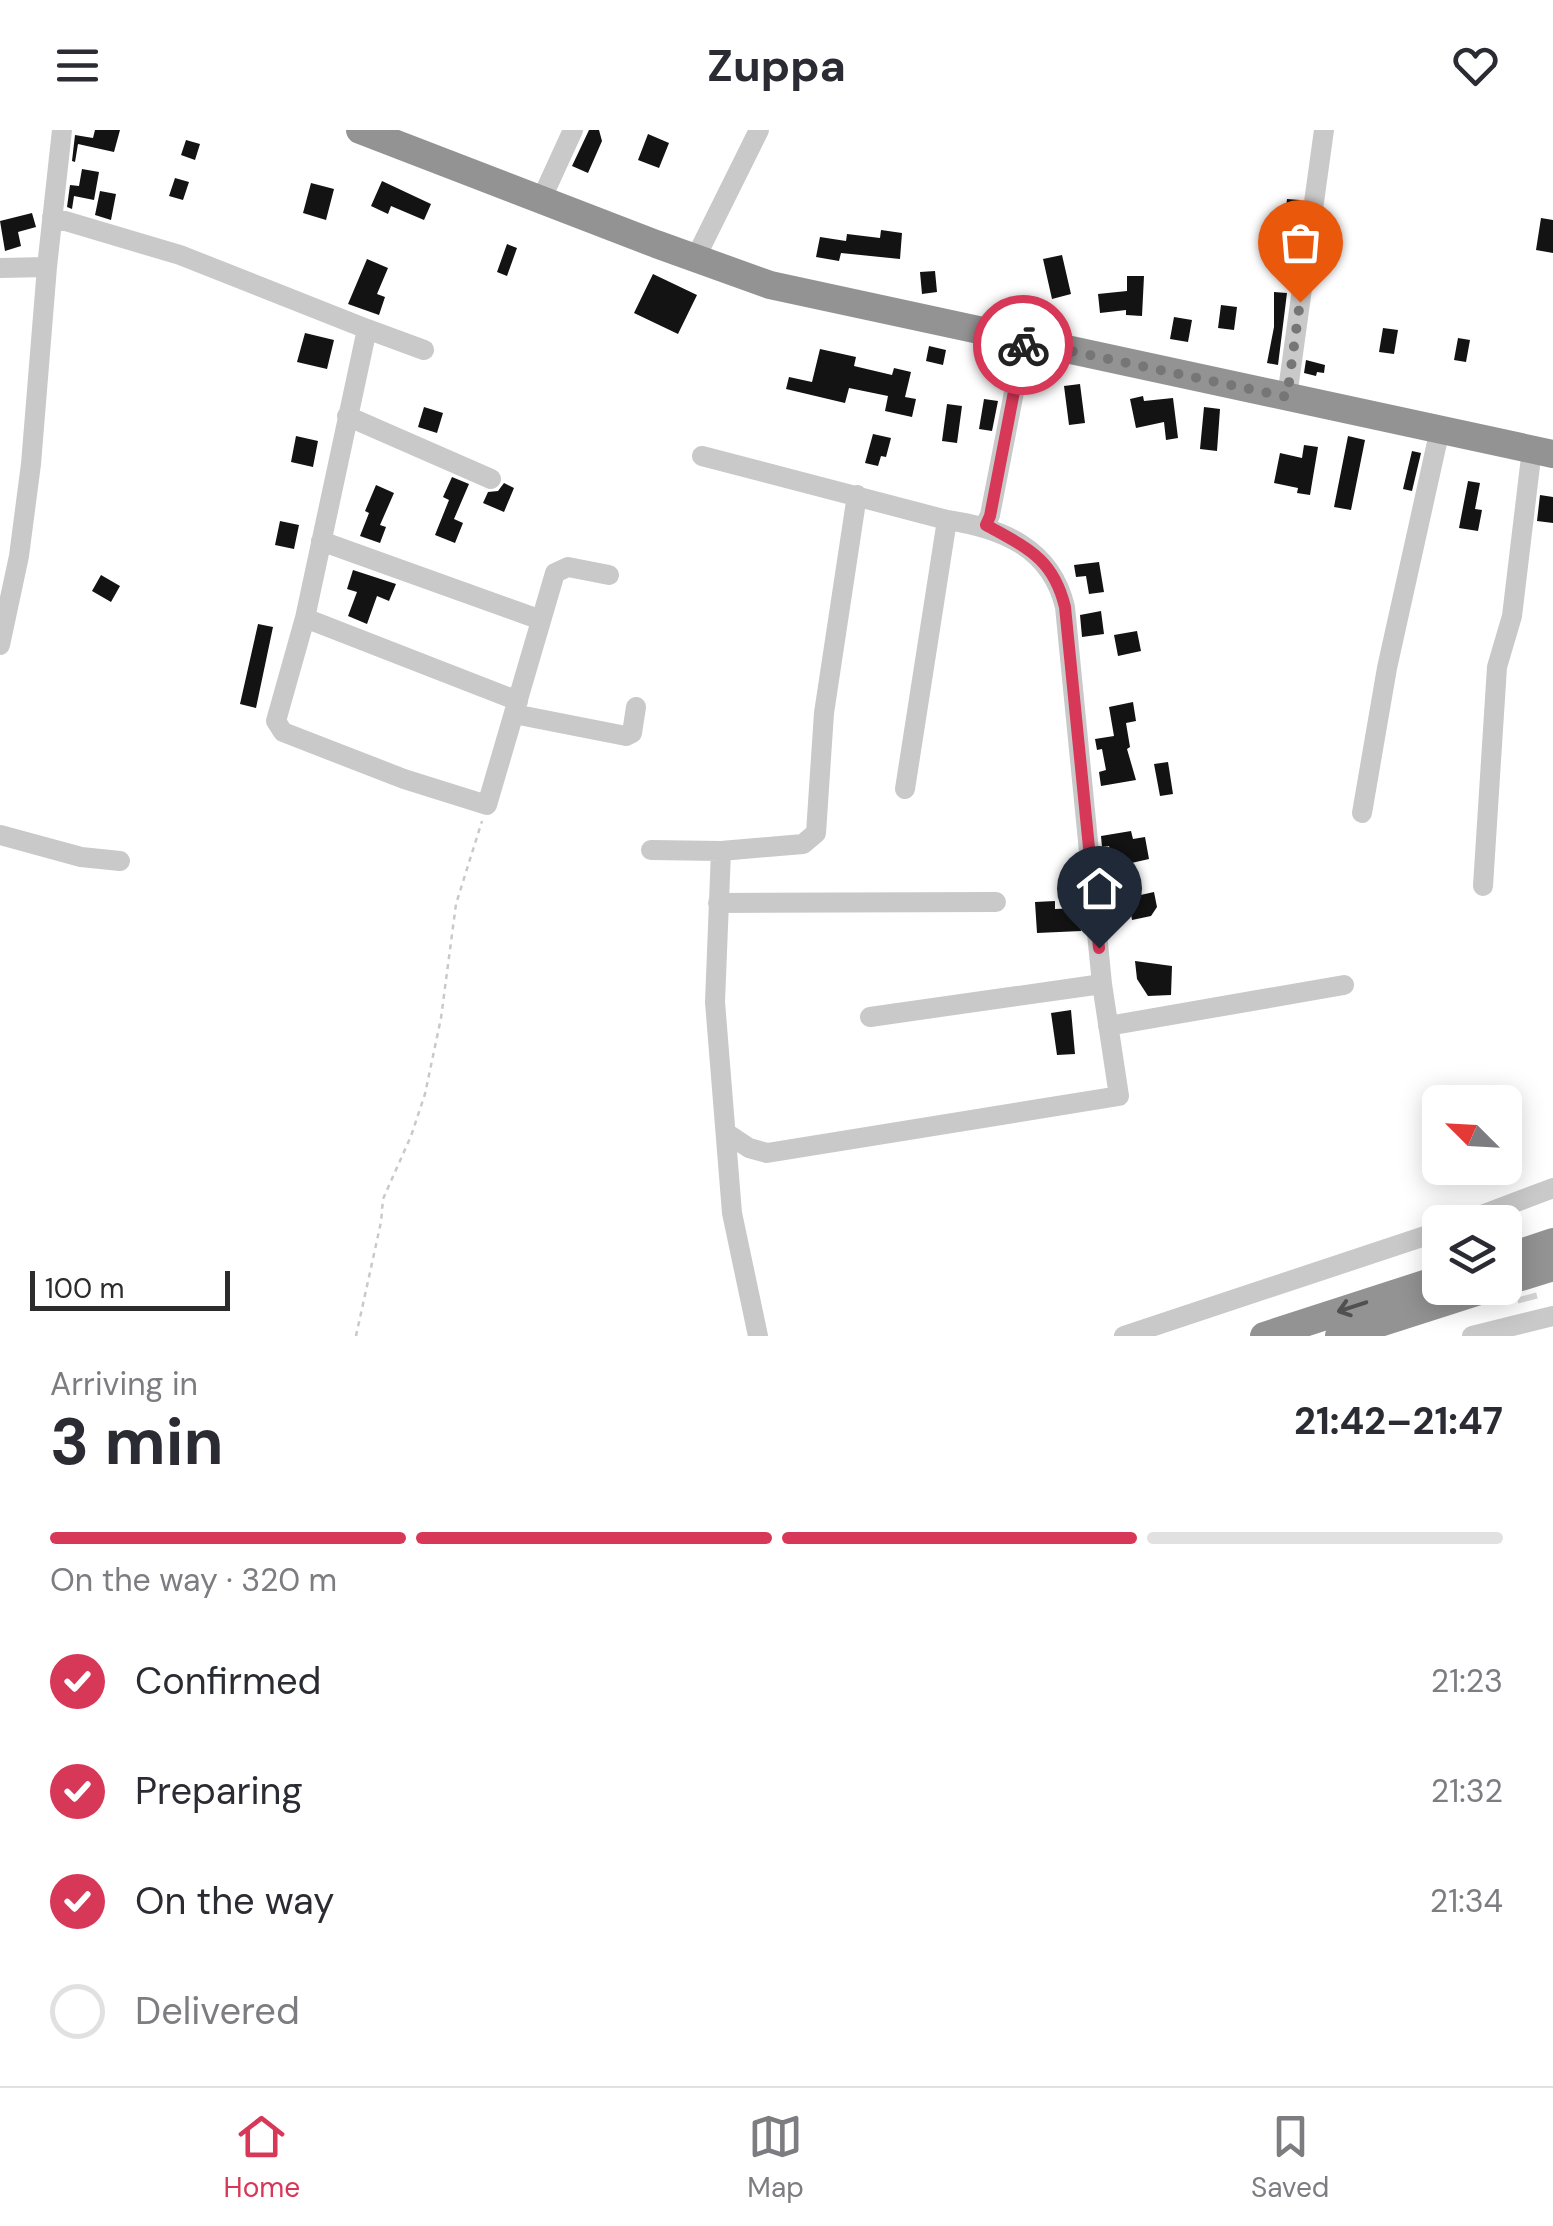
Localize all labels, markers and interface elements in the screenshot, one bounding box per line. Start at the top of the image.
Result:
text: Zuppa [707,36,846,95]
icon: menu [50,38,105,93]
icon: heart [1448,38,1503,93]
pin [1258,200,1343,303]
icon: bag [1273,215,1328,270]
courier [973,295,1073,395]
icon: bike [996,318,1051,373]
pin [1057,846,1142,949]
icon: home [1072,861,1127,916]
north arrow [1422,1085,1522,1185]
map controls [1422,1085,1522,1305]
button: layers [1422,1205,1522,1305]
scale bar [30,1266,230,1310]
text: 100 m [45,1270,124,1307]
one-way arrow [1337,1300,1368,1318]
text: Arriving in [50,1363,198,1405]
text: 21:42–21:47 [1294,1396,1503,1446]
text: 3 min [50,1400,224,1484]
text: On the way · 320 m [50,1559,337,1601]
icon: check [50,1654,105,1709]
text: Confirmed [135,1656,321,1706]
text: 21:23 [1431,1660,1503,1702]
icon: check [50,1764,105,1819]
text: Preparing [135,1766,303,1816]
text: 21:32 [1431,1770,1503,1812]
icon: check [50,1874,105,1929]
text: On the way [135,1876,334,1926]
text: 21:34 [1430,1880,1503,1922]
text: Delivered [135,1986,300,2036]
tab: Home [224,2109,300,2206]
tab: Map [747,2109,804,2206]
tab: Saved [1251,2109,1329,2206]

